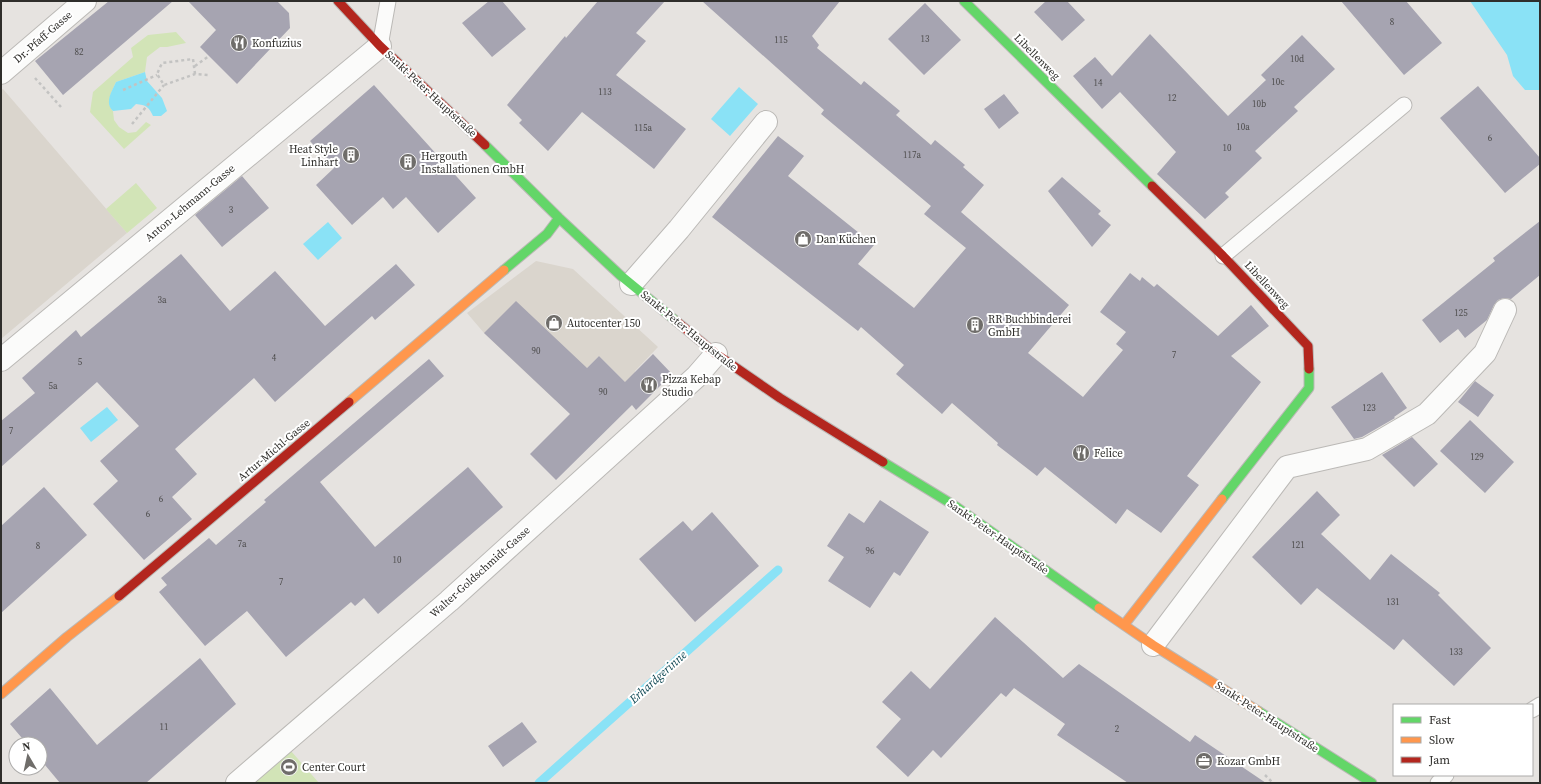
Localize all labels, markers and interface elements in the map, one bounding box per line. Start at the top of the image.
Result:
street label: Dr.-Pfaff-Gasse [11,7,76,67]
house number: 8 [1390,16,1395,28]
street label: Libellenweg [1011,31,1064,84]
restaurant icon: Konfuzius [229,33,249,53]
house number: 13 [920,33,930,45]
house number: 115 [774,34,788,46]
place label: Konfuzius [252,36,302,51]
house number: 82 [74,46,84,58]
street label: Sankt-Peter-Hauptstraße [382,47,480,141]
house number: 10d [1290,53,1304,65]
house number: 10c [1271,76,1285,88]
house number: 14 [1093,77,1103,89]
house number: 113 [598,86,612,98]
house number: 12 [1167,92,1177,104]
house number: 10b [1252,98,1266,110]
house number: 10a [1236,121,1250,133]
house number: 115a [634,122,652,134]
house number: 6 [1488,132,1493,144]
place label: Heat Style Linhart [289,142,338,170]
house number: 10 [1222,142,1232,154]
building icon: Heat Style Linhart [341,145,361,165]
place label: Hergouth Installationen GmbH [421,149,525,177]
house number: 117a [903,149,921,161]
building icon: Hergouth Installationen GmbH [398,152,418,172]
street label: Anton-Lehmann-Gasse [142,161,238,245]
house number: 3 [229,204,234,216]
shop icon: Dan Küchen [793,229,813,249]
place label: Dan Küchen [816,232,876,247]
street label: Libellenweg [1241,258,1293,312]
street label: Sankt-Peter-Hauptstraße [637,287,741,375]
house number: 3a [157,294,167,306]
house number: 125 [1454,307,1468,319]
place label: RR Buchbinderei GmbH [988,312,1071,340]
shop icon: Autocenter 150 [544,313,564,333]
building icon: RR Buchbinderei GmbH [965,315,985,335]
place label: Autocenter 150 [567,316,641,331]
house number: 90 [531,345,541,357]
house number: 7 [1172,349,1177,361]
house number: 4 [272,352,277,364]
house number: 5 [78,356,83,368]
place label: Pizza Kebap Studio [662,372,721,400]
restaurant icon: Pizza Kebap Studio [639,375,659,395]
house number: 5a [48,380,58,392]
house number: 90 [598,386,608,398]
house number: 123 [1362,402,1376,414]
street label: Artur-Michl-Gasse [235,415,314,485]
house number: 7 [9,425,14,437]
restaurant icon: Felice [1071,443,1091,463]
place label: Felice [1094,446,1123,461]
house number: 129 [1470,451,1484,463]
house number: 6 [159,493,164,505]
street label: Sankt-Peter-Hauptstraße [944,496,1052,578]
house number: 6 [146,508,151,520]
street label: Walter-Goldschmidt-Gasse [427,523,534,621]
house number: 7a [237,538,247,550]
house number: 121 [1291,539,1305,551]
house number: 8 [36,540,41,552]
house number: 96 [865,545,875,557]
house number: 10 [392,554,402,566]
house number: 7 [279,576,284,588]
house number: 131 [1386,596,1400,608]
house number: 133 [1449,646,1463,658]
water label: Erhardgerinne [625,647,690,708]
street label: Sankt-Peter-Hauptstraße [1212,678,1322,756]
legend [1393,704,1533,776]
text: Fast [1429,712,1451,728]
house number: 11 [159,721,169,733]
house number: 2 [1115,723,1120,735]
text: Slow [1429,732,1455,748]
north arrow [8,736,48,776]
text: N [21,739,32,755]
office icon: Kozar GmbH [1194,751,1214,771]
text: Jam [1428,752,1450,768]
place label: Kozar GmbH [1217,754,1280,769]
sports icon: Center Court [279,757,299,777]
place label: Center Court [302,760,366,775]

